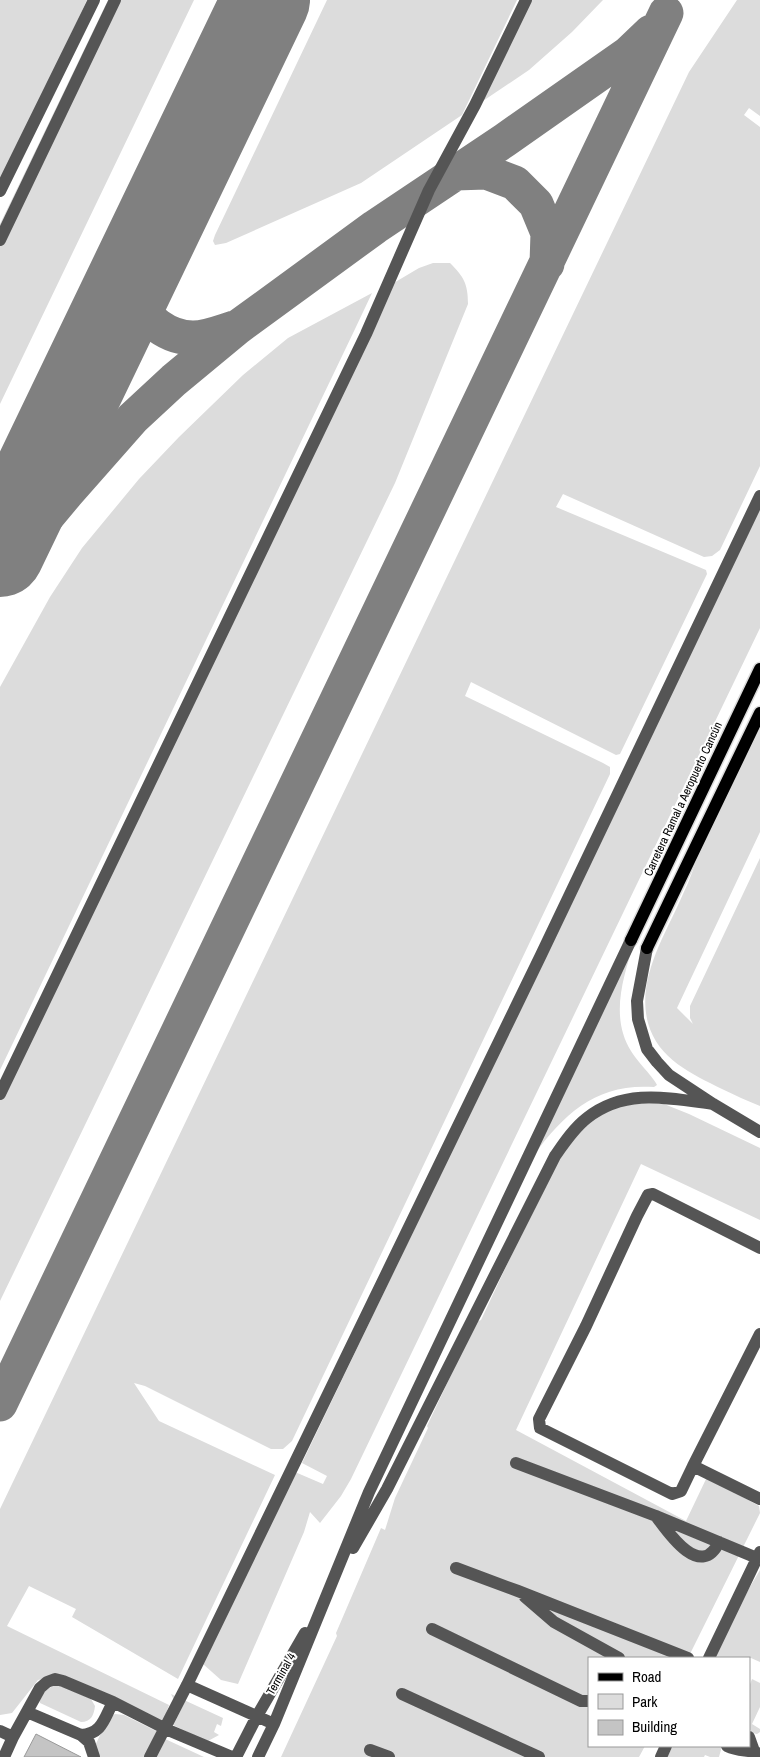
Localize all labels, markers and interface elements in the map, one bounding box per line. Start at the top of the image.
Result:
street label: Carretera Ramal a Aeropuerto Cancún [640,719,726,879]
street label: Terminal 4 [263,1650,300,1698]
legend [588,1657,750,1747]
text: Road [632,1666,661,1687]
text: Park [632,1691,658,1712]
text: Building [632,1716,677,1737]

